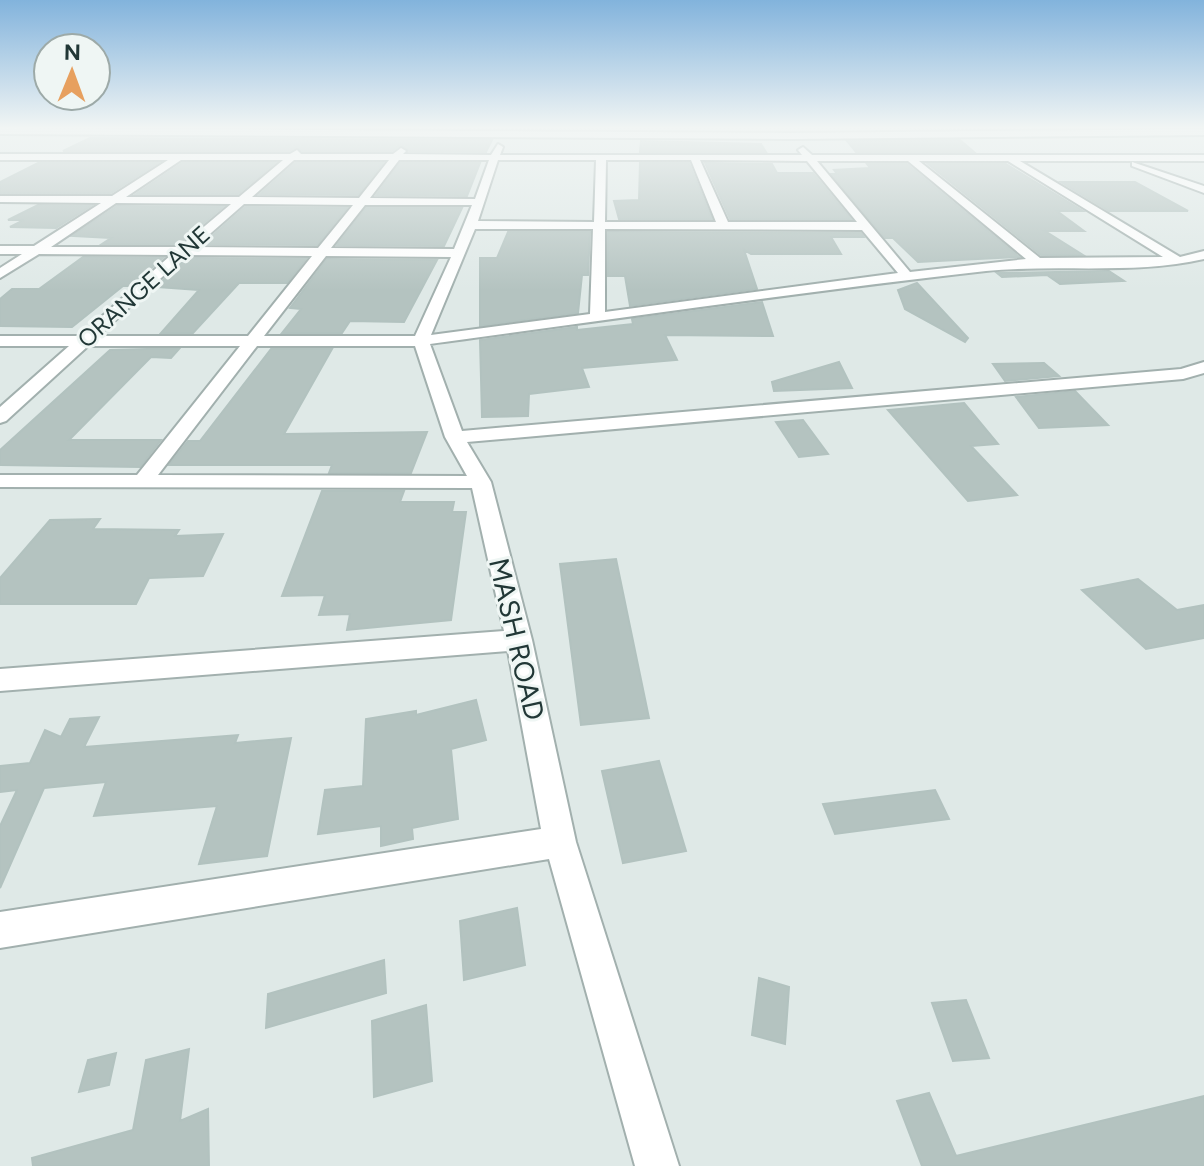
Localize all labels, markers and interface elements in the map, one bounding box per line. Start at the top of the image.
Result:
north arrow [32,32,112,112]
text: N [64,39,81,66]
street label: ORANGE LANE [71,220,216,354]
street label: MASH ROAD [482,555,552,723]

